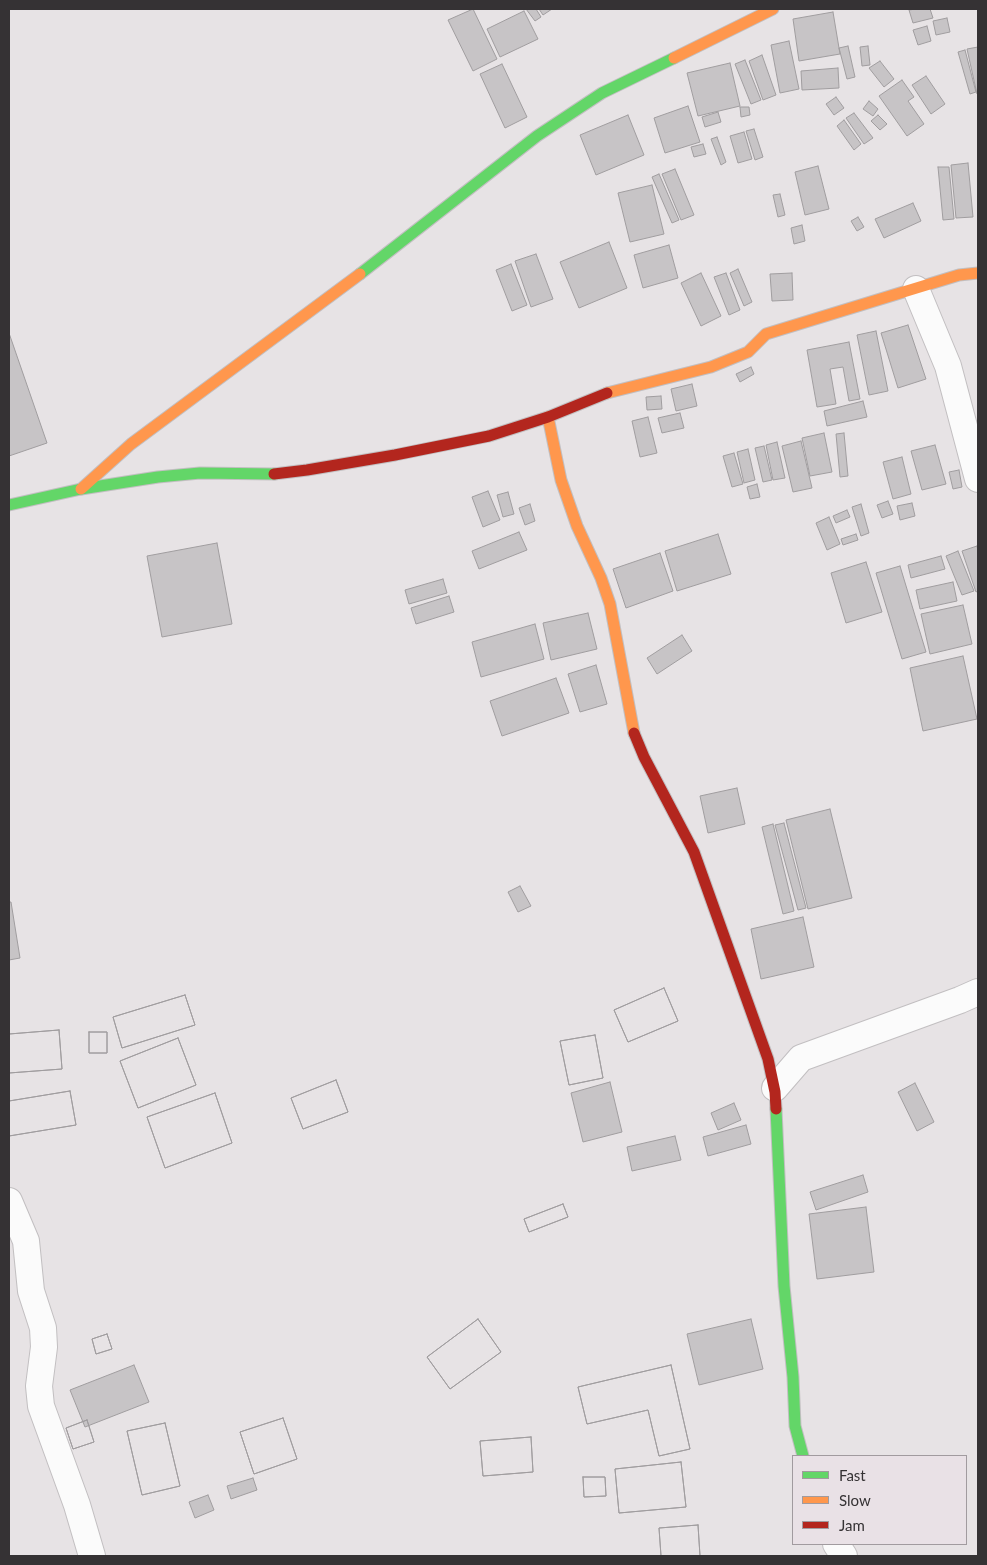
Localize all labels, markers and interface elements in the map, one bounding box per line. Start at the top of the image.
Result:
legend [792,1455,967,1545]
text: Fast [839,1466,866,1484]
text: Slow [839,1491,871,1509]
text: Jam [839,1516,865,1534]

